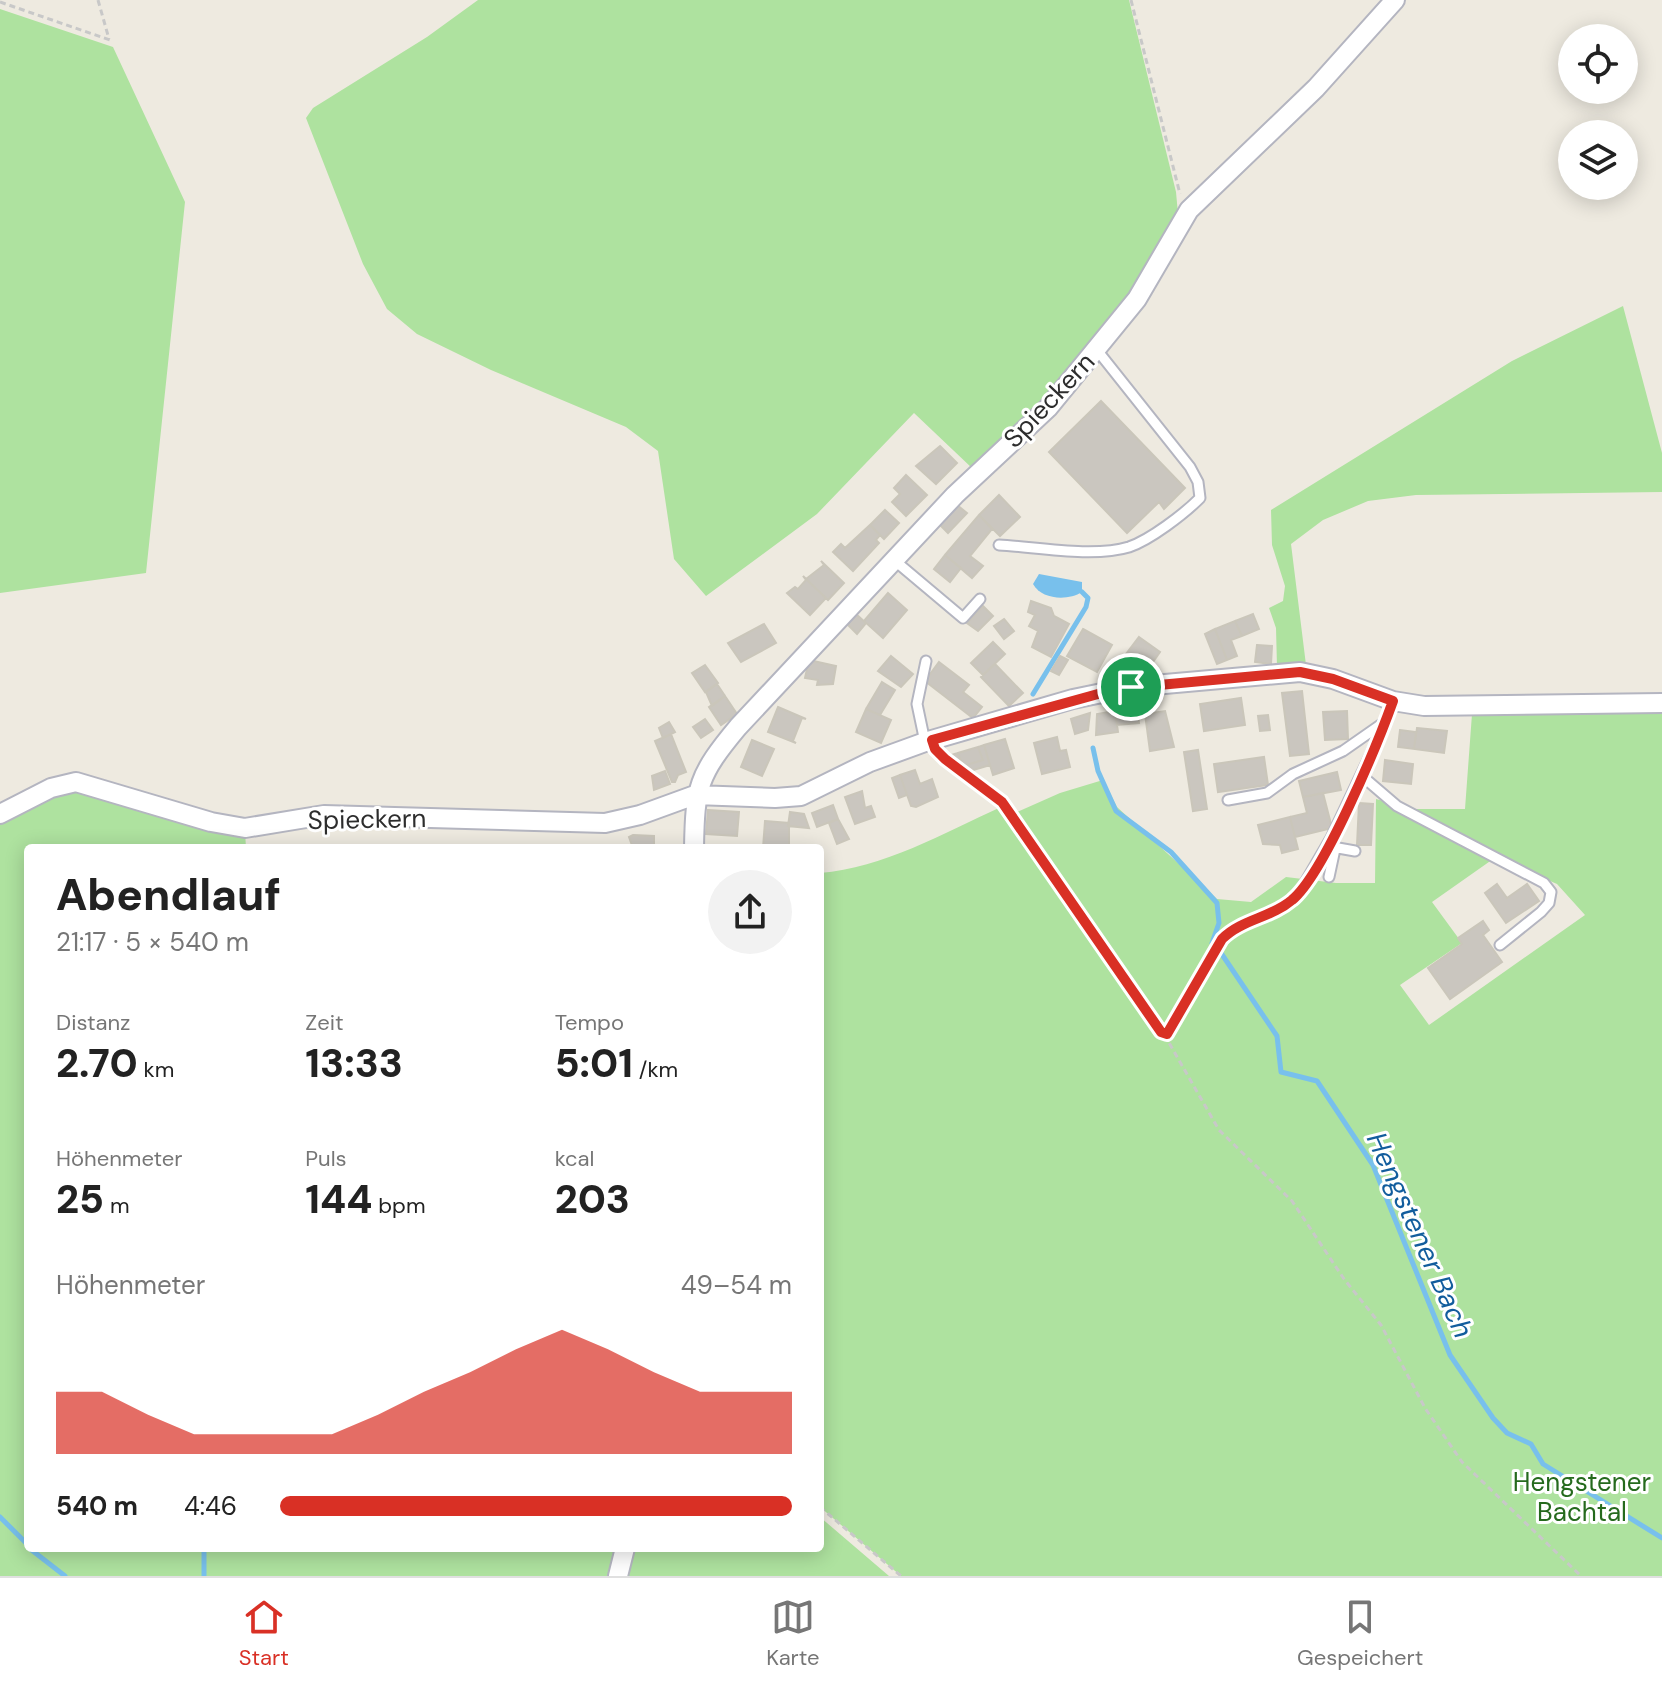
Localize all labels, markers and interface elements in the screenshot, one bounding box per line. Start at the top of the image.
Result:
map controls [1558,24,1638,200]
button: locate [1558,24,1638,104]
button: layers [1558,120,1638,200]
street label: Spieckern [996,345,1102,455]
pin [1097,653,1165,721]
icon: arrive [1109,665,1153,709]
street label: Spieckern [307,801,427,837]
text: Abendlauf [56,866,281,924]
button: share [708,870,792,954]
text: 21:17 · 5 × 540 m [56,925,249,959]
text: Distanz [56,1008,130,1037]
text: Zeit [305,1008,344,1037]
text: Tempo [555,1008,624,1037]
text: 2.70 [56,1037,138,1089]
text: 13:33 [305,1037,403,1089]
text: 5:01 [555,1037,633,1089]
text: km [138,1055,174,1084]
text: /km [633,1055,678,1084]
water label: Hengstener Bach [1358,1126,1482,1344]
text: Höhenmeter [56,1144,182,1173]
text: Puls [305,1144,347,1173]
text: kcal [555,1144,594,1173]
text: 25 [56,1173,104,1225]
text: 144 [305,1173,373,1225]
text: 203 [555,1173,630,1225]
text: m [104,1191,130,1220]
text: bpm [373,1191,426,1220]
text: Höhenmeter [56,1268,205,1302]
text: 49–54 m [681,1268,792,1302]
park label: Hengstener Bachtal [1513,1465,1651,1529]
text: 540 m [56,1489,138,1523]
text: 4:46 [184,1489,237,1523]
tab: Start [239,1595,289,1672]
tab: Karte [766,1595,820,1672]
tab: Gespeichert [1297,1595,1423,1672]

